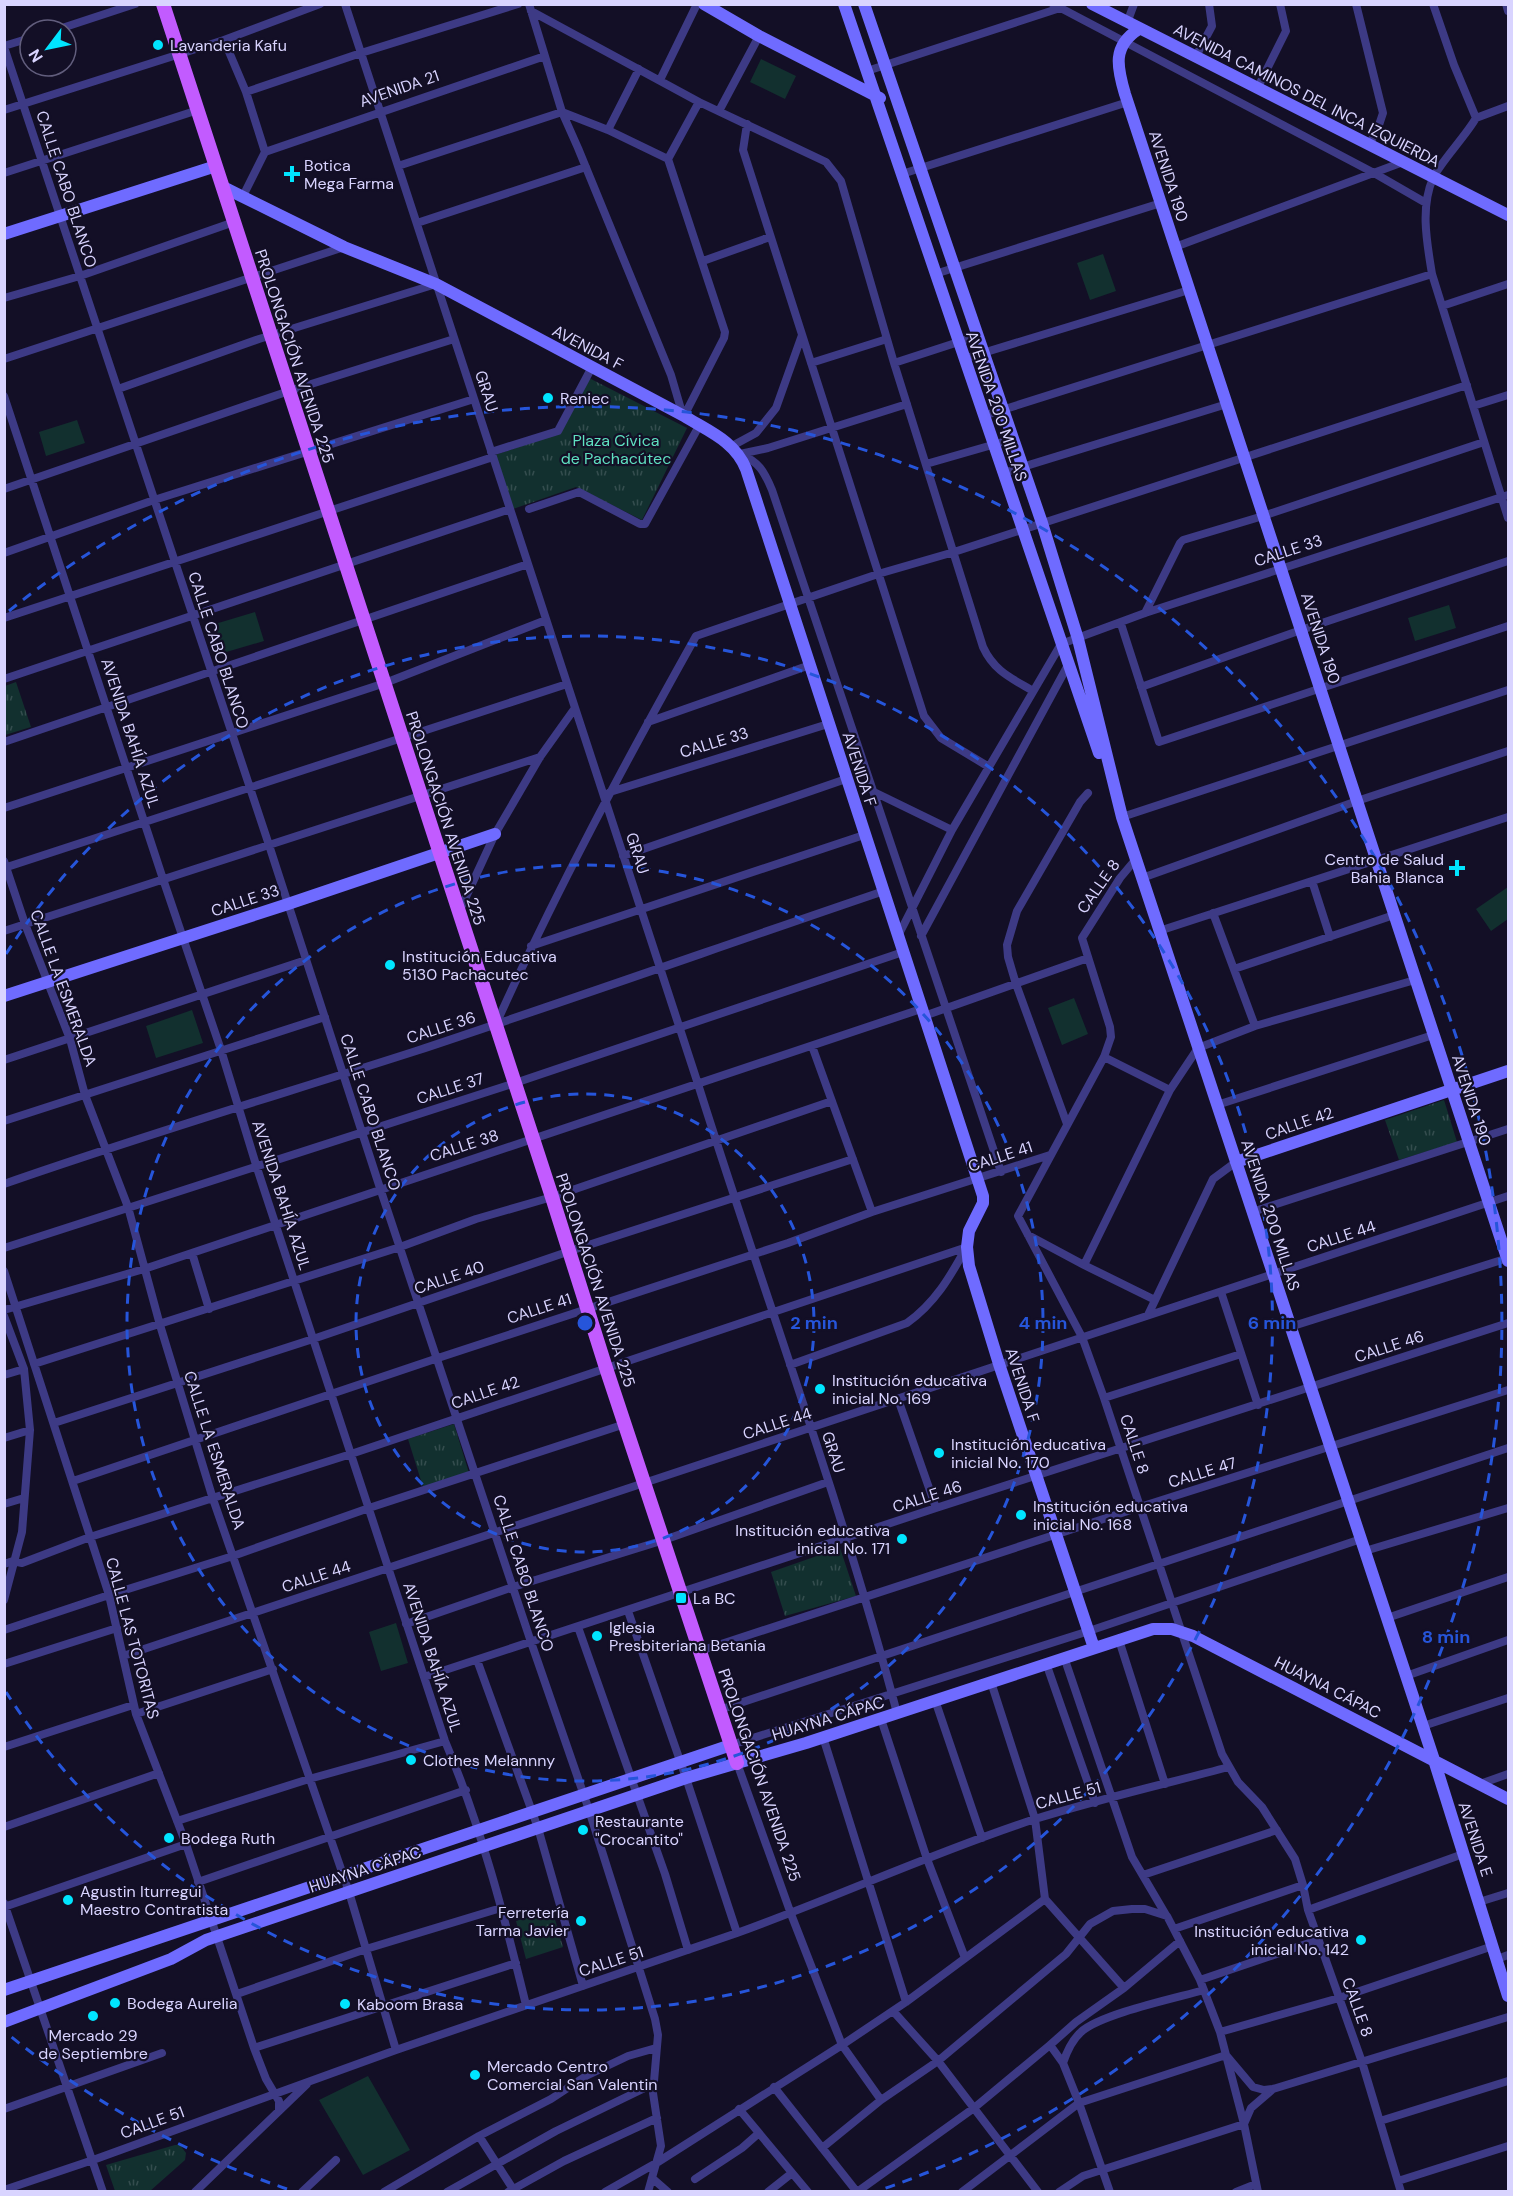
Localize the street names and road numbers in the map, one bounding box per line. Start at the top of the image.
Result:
street label: AVENIDA CAMINOS DEL INCA IZQUIERDA [1170,19,1444,172]
street label: AVENIDA 21 [357,65,442,112]
street label: CALLE CABO BLANCO [31,108,102,270]
street label: AVENIDA 190 [1144,128,1193,224]
street label: PROLONGACIÓN AVENIDA 225 [250,246,339,466]
street label: AVENIDA F [549,320,627,375]
street label: AVENIDA 200 MILLAS [961,328,1032,484]
street label: GRAU [470,368,503,414]
street label: CALLE 33 [1251,530,1325,571]
street label: CALLE CABO BLANCO [183,569,254,731]
street label: AVENIDA 190 [1296,590,1345,686]
street label: AVENIDA BAHÍA AZUL [96,655,165,811]
street label: PROLONGACIÓN AVENIDA 225 [401,708,490,928]
street label: CALLE 33 [677,722,751,763]
street label: AVENIDA F [838,729,882,810]
street label: GRAU [621,830,654,876]
street label: CALLE 8 [1072,855,1125,918]
street label: CALLE 33 [208,880,282,921]
street label: CALLE LA ESMERALDA [25,907,102,1070]
street label: CALLE 36 [404,1006,478,1049]
street label: CALLE CABO BLANCO [335,1031,406,1193]
street label: AVENIDA 190 [1447,1052,1496,1148]
street label: CALLE 37 [414,1068,487,1109]
street label: CALLE 42 [1262,1102,1336,1145]
street label: AVENIDA BAHÍA AZUL [247,1117,316,1273]
street label: CALLE 38 [427,1124,501,1166]
street label: CALLE 41 [965,1136,1035,1177]
street label: AVENIDA 200 MILLAS [1236,1137,1305,1293]
street label: PROLONGACIÓN AVENIDA 225 [551,1170,640,1390]
street label: CALLE 44 [1304,1215,1379,1257]
street label: CALLE 40 [411,1256,487,1299]
street label: CALLE 41 [504,1288,574,1329]
street label: CALLE 46 [1352,1325,1427,1368]
street label: AVENIDA F [1001,1345,1045,1426]
street label: CALLE LA ESMERALDA [179,1368,250,1532]
street label: CALLE 42 [448,1371,522,1414]
street label: CALLE 44 [740,1402,815,1444]
street label: CALLE 8 [1115,1412,1154,1477]
street label: GRAU [817,1429,850,1475]
street label: CALLE 47 [1165,1452,1239,1493]
street label: CALLE 46 [890,1475,965,1518]
street label: CALLE CABO BLANCO [488,1492,559,1654]
street label: CALLE LAS TOTORITAS [101,1555,164,1721]
street label: CALLE 44 [279,1555,354,1597]
street label: AVENIDA BAHÍA AZUL [398,1579,467,1735]
street label: HUAYNA CÁPAC [1271,1652,1385,1723]
street label: PROLONGACIÓN AVENIDA 225 [713,1666,806,1884]
street label: HUAYNA CÁPAC [769,1691,887,1746]
street label: CALLE 51 [1033,1777,1103,1814]
street label: AVENIDA E [1454,1799,1498,1879]
street label: HUAYNA CÁPAC [306,1841,424,1897]
street label: CALLE 51 [576,1941,646,1982]
street label: CALLE 8 [1337,1975,1378,2040]
street label: CALLE 51 [117,2101,187,2144]

